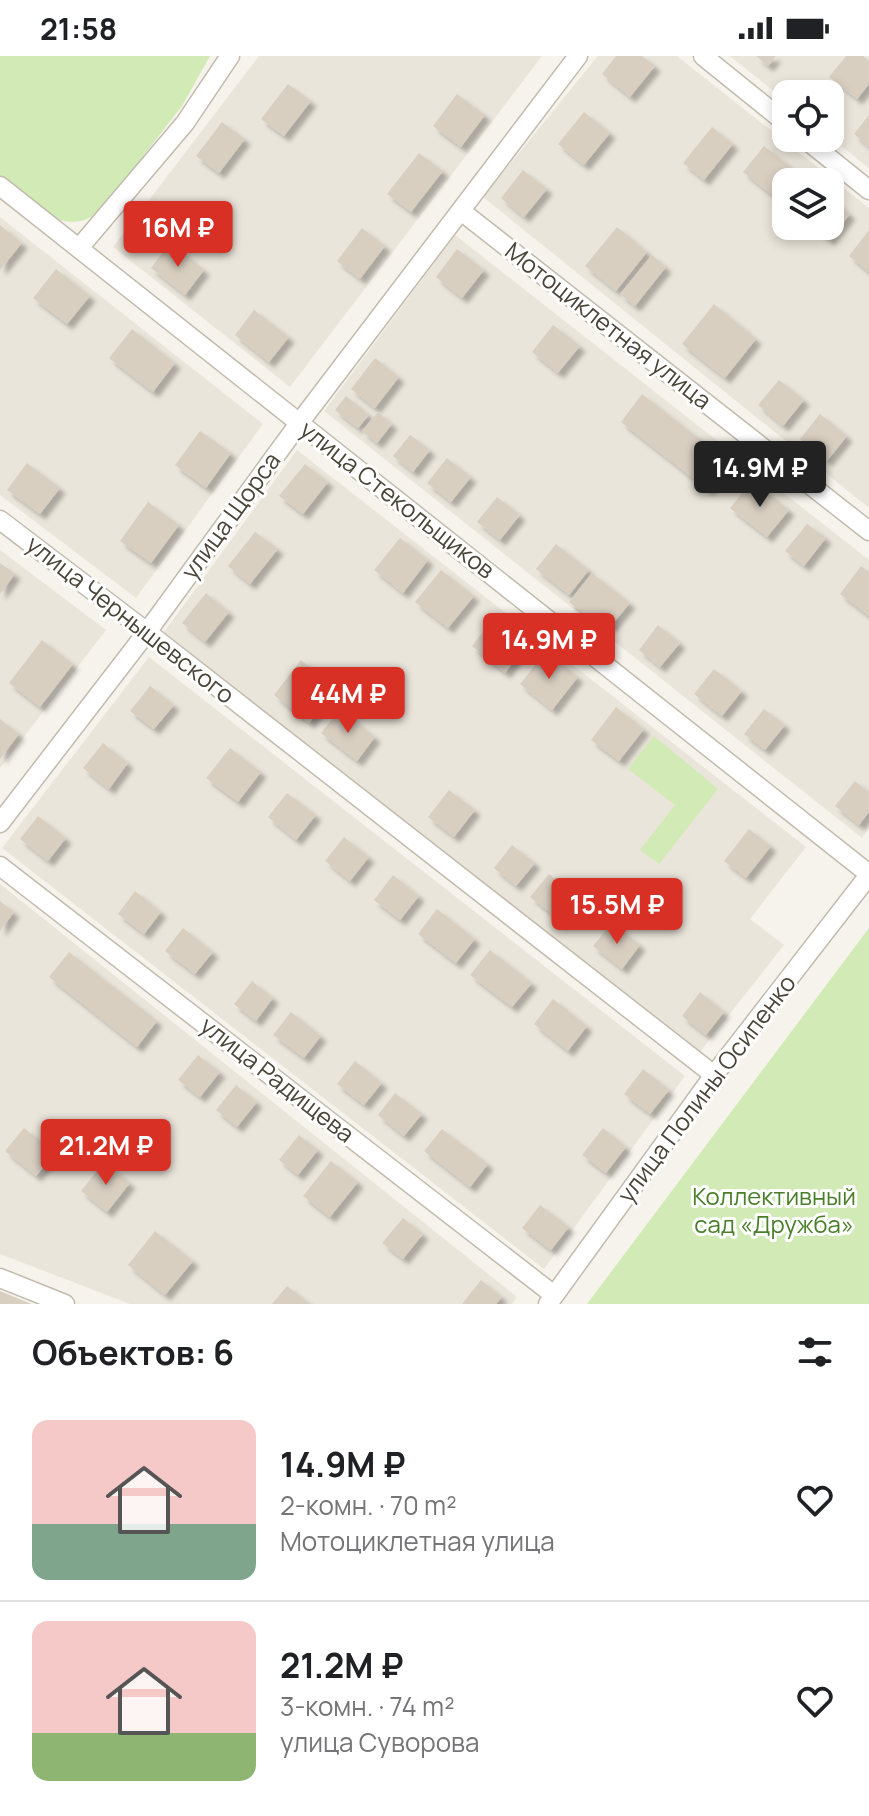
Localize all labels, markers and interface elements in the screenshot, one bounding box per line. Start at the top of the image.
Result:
text: 21:58 [40,8,117,49]
map controls [772,80,844,240]
button: locate [772,80,844,152]
button: layers [772,168,844,240]
pin: 16M ₽ [122,201,234,269]
text: 16M ₽ [142,209,214,245]
street label: Мотоциклетная улица [499,234,719,416]
street label: улица Стекольщиков [294,412,502,585]
pin: 14.9M ₽ [686,441,834,509]
street label: улица Щорса [172,445,287,585]
text: 14.9M ₽ [712,449,808,485]
street label: улица Чернышевского [20,527,242,711]
pin: 14.9M ₽ [475,613,623,681]
text: 14.9M ₽ [501,621,597,657]
pin: 44M ₽ [292,667,404,735]
text: 44M ₽ [310,675,386,711]
pin: 15.5M ₽ [543,878,691,946]
text: 15.5M ₽ [570,886,665,922]
street label: улица Полины Осипенко [609,967,803,1209]
street label: улица Радищева [194,1008,362,1149]
pin: 21.2M ₽ [32,1119,180,1187]
text: 21.2M ₽ [59,1127,153,1163]
park label: Коллективный сад «Дружба» [692,1179,856,1240]
text: Объектов: 6 [32,1329,234,1375]
icon: filters [793,1330,837,1374]
text: 14.9M ₽ [280,1441,406,1487]
icon: home [96,1452,192,1548]
icon: heart [793,1478,837,1522]
text: 2-комн. · 70 m² [280,1487,457,1523]
text: Мотоциклетная улица [280,1523,555,1559]
text: 21.2M ₽ [280,1642,404,1688]
icon: home [96,1653,192,1749]
icon: heart [793,1679,837,1723]
text: 3-комн. · 74 m² [280,1688,455,1724]
text: улица Суворова [280,1724,479,1760]

